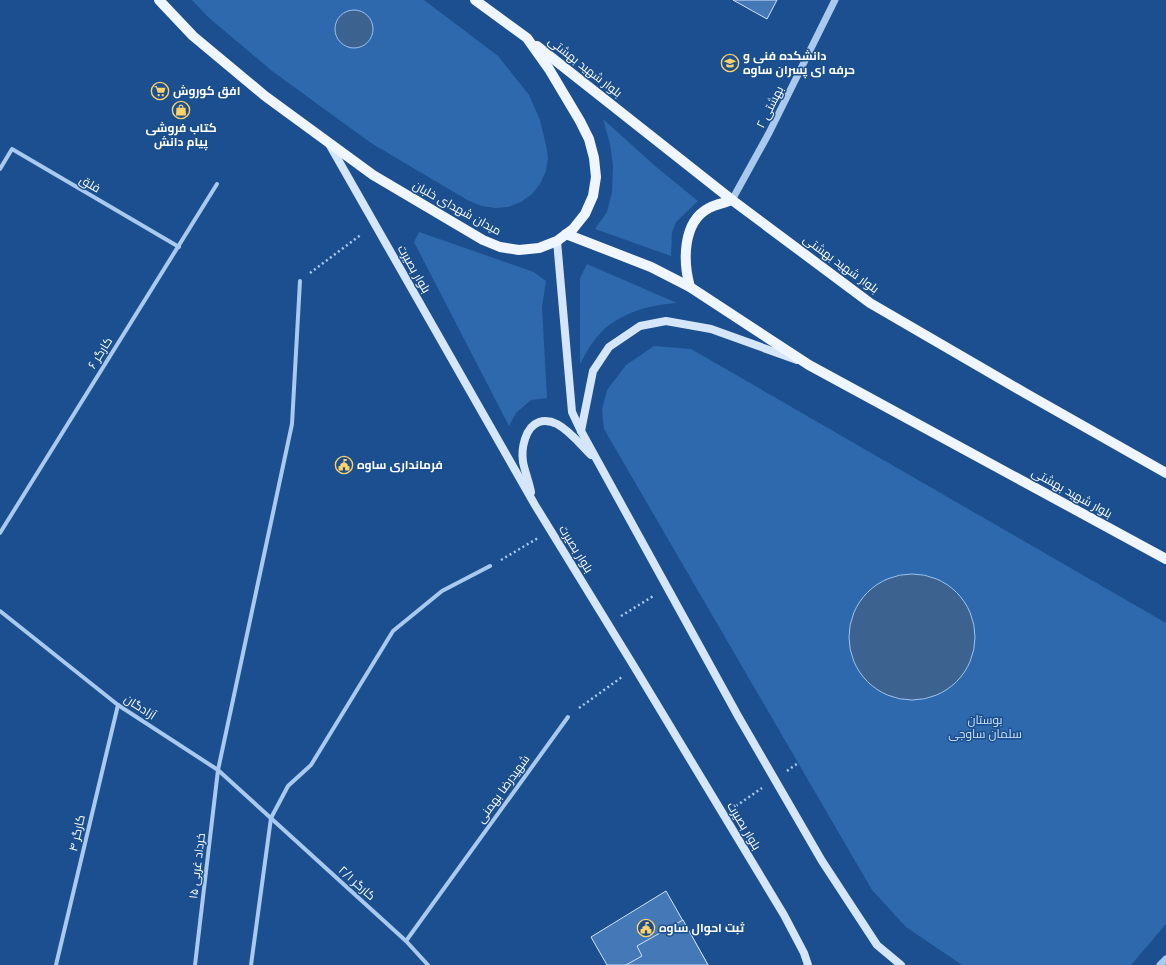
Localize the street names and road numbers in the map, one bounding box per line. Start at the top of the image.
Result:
street label: بلوار شهید بهشتی [545,34,625,100]
street label: بهشتی ۲ [754,84,786,130]
street label: فلق [77,173,103,195]
street label: میدان شهدای خلبان [410,178,504,238]
street label: بلوار شهید بهشتی [801,232,881,296]
street label: بلوار بصیرت [395,242,433,296]
street label: کارگر ۶ [85,335,115,371]
street label: بلوار شهید بهشتی [1029,465,1115,521]
street label: بلوار بصیرت [556,523,596,575]
street label: آزادگان [121,692,159,723]
street label: شهیدرضا بهمنی [474,752,532,826]
street label: بلوار بصیرت [724,800,764,852]
street label: کارگر ۴ [66,813,88,853]
street label: ۱۵ خرداد غربی [186,832,208,900]
street label: کارگر ۲/۱ [336,863,378,903]

